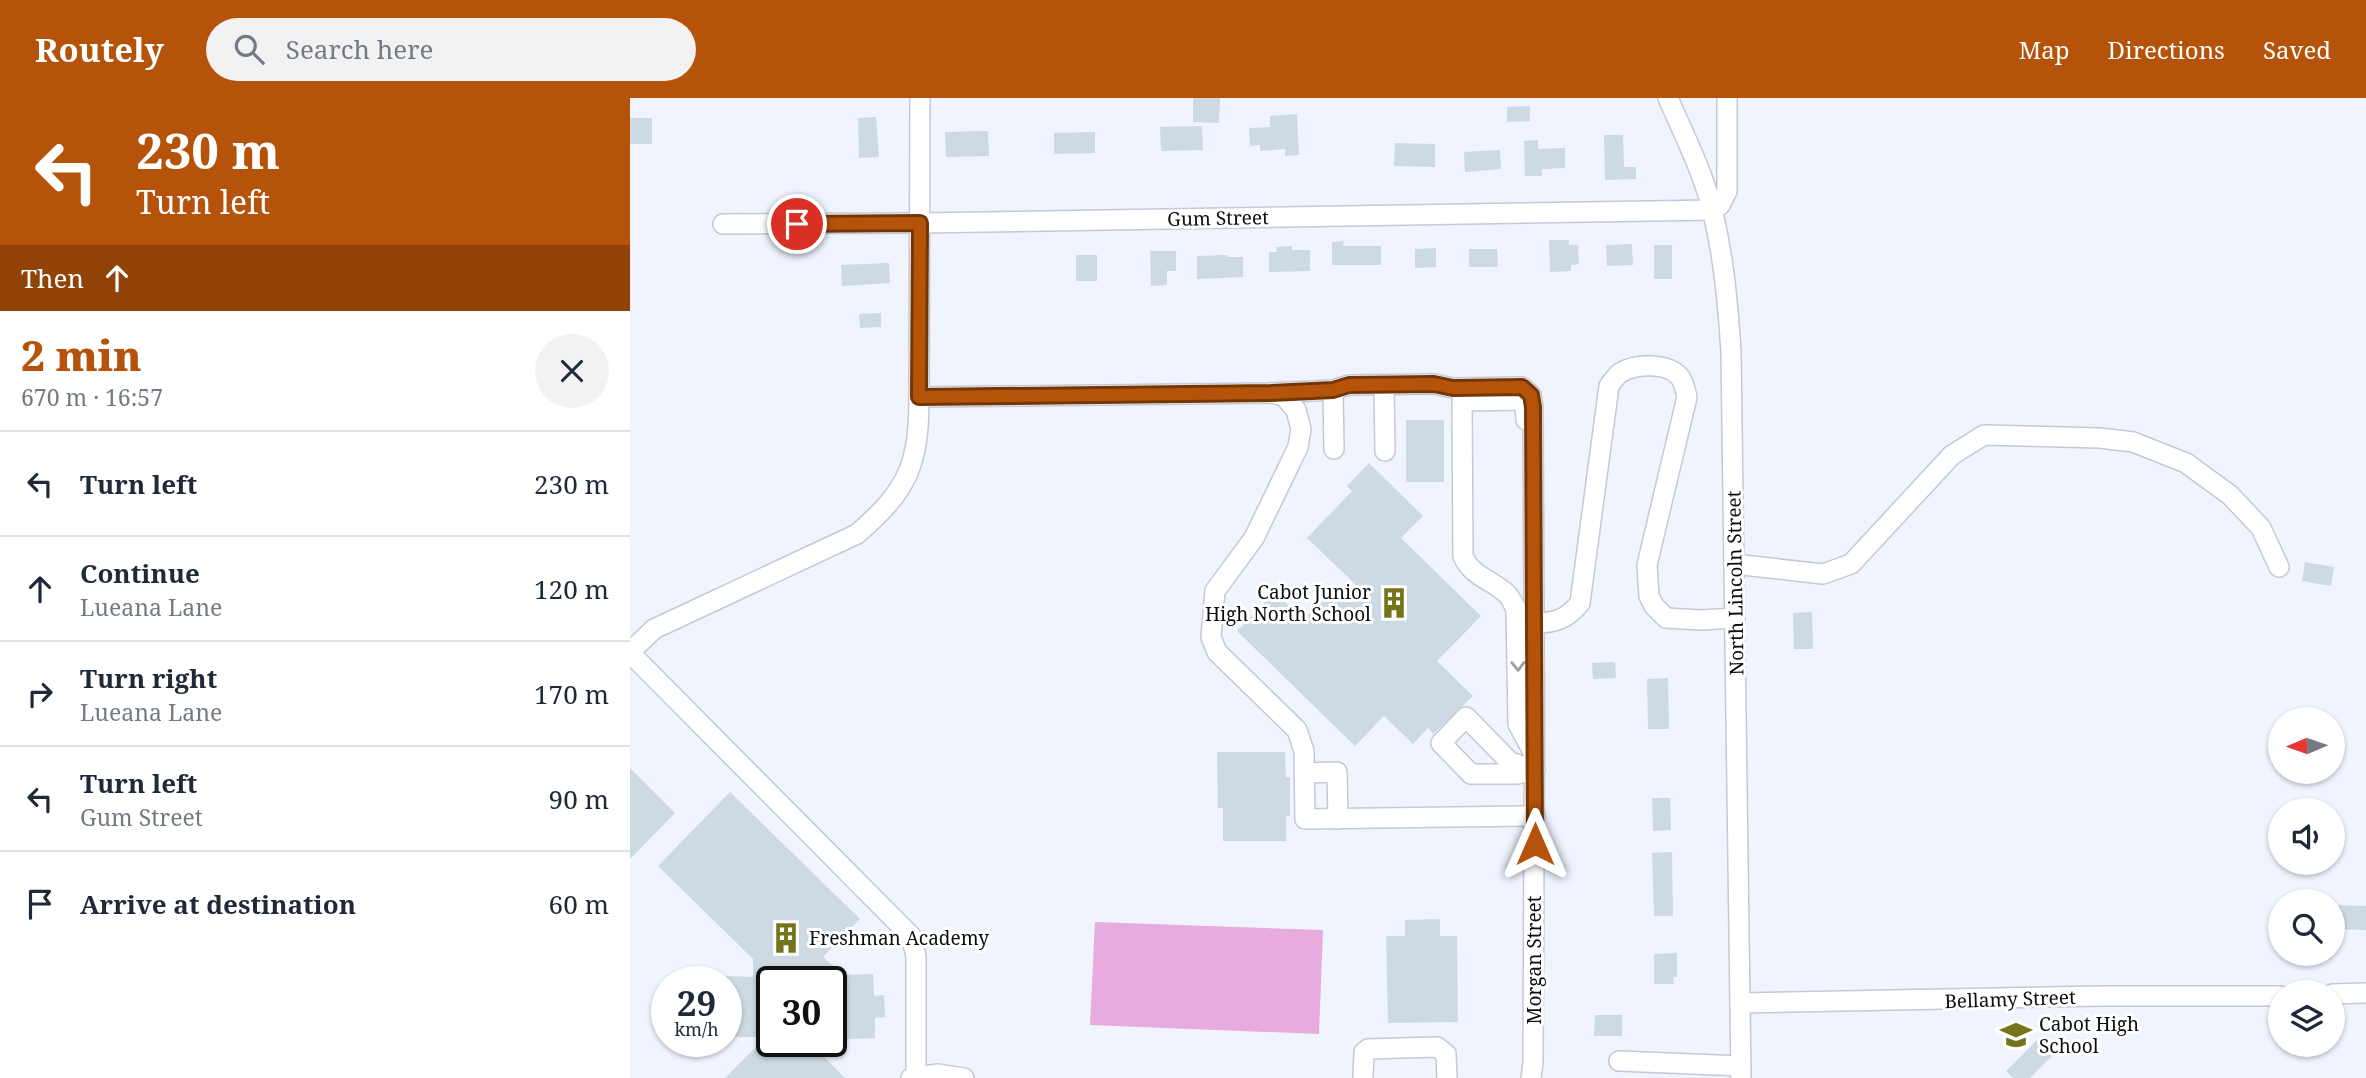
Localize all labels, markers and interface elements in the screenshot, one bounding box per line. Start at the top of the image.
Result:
search box [206,18,696,81]
text: Routely [35,27,164,72]
icon: search [230,30,268,68]
text: Search here [286,31,433,67]
text: Map [2019,33,2070,66]
text: Directions [2108,33,2225,66]
text: Saved [2263,33,2331,66]
text: 230 m [136,117,280,183]
icon: left [21,126,112,217]
text: Turn left [136,180,270,223]
pin [767,194,827,254]
street label: Gum Street [1167,204,1269,232]
icon: arrive [778,205,816,243]
icon: ahead [98,259,136,297]
text: Then [21,260,84,296]
text: 2 min [21,326,142,383]
button: close [535,334,609,408]
text: 670 m · 16:57 [21,381,163,413]
icon: left [21,465,59,503]
text: Turn left [80,466,197,502]
text: 230 m [534,466,609,502]
street label: North Lincoln Street [1720,490,1750,676]
text: Continue [80,555,200,591]
icon: ahead [21,570,59,608]
text: 120 m [534,571,609,607]
place label: Cabot Junior High North School [1205,579,1371,627]
building icon: Cabot Junior High North School [1377,586,1411,620]
text: Lueana Lane [80,591,222,623]
text: Turn right [80,660,217,696]
one-way arrow [1510,661,1526,671]
icon: right [21,675,59,713]
text: 170 m [534,676,609,712]
text: Lueana Lane [80,696,222,728]
north arrow [2268,707,2345,784]
map controls [2268,707,2345,1057]
text: Turn left [80,765,197,801]
icon: left [21,780,59,818]
text: 90 m [549,781,609,817]
button: sound [2268,798,2345,875]
text: Gum Street [80,801,203,833]
position arrow [1498,807,1572,881]
icon: arrive [21,885,59,923]
text: Arrive at destination [80,886,356,922]
text: 60 m [549,886,609,922]
button: search [2268,889,2345,966]
street label: Morgan Street [1521,895,1547,1024]
building icon: Freshman Academy [769,921,803,955]
place label: Freshman Academy [809,925,989,951]
speed limit sign: 30 [756,966,847,1057]
text: 29 [677,979,716,1026]
button: layers [2268,980,2345,1057]
street label: Bellamy Street [1944,984,2076,1014]
place label: Cabot High School [2039,1011,2139,1059]
text: km/h [674,1017,719,1041]
school or university icon: Cabot High School [1999,1018,2033,1052]

